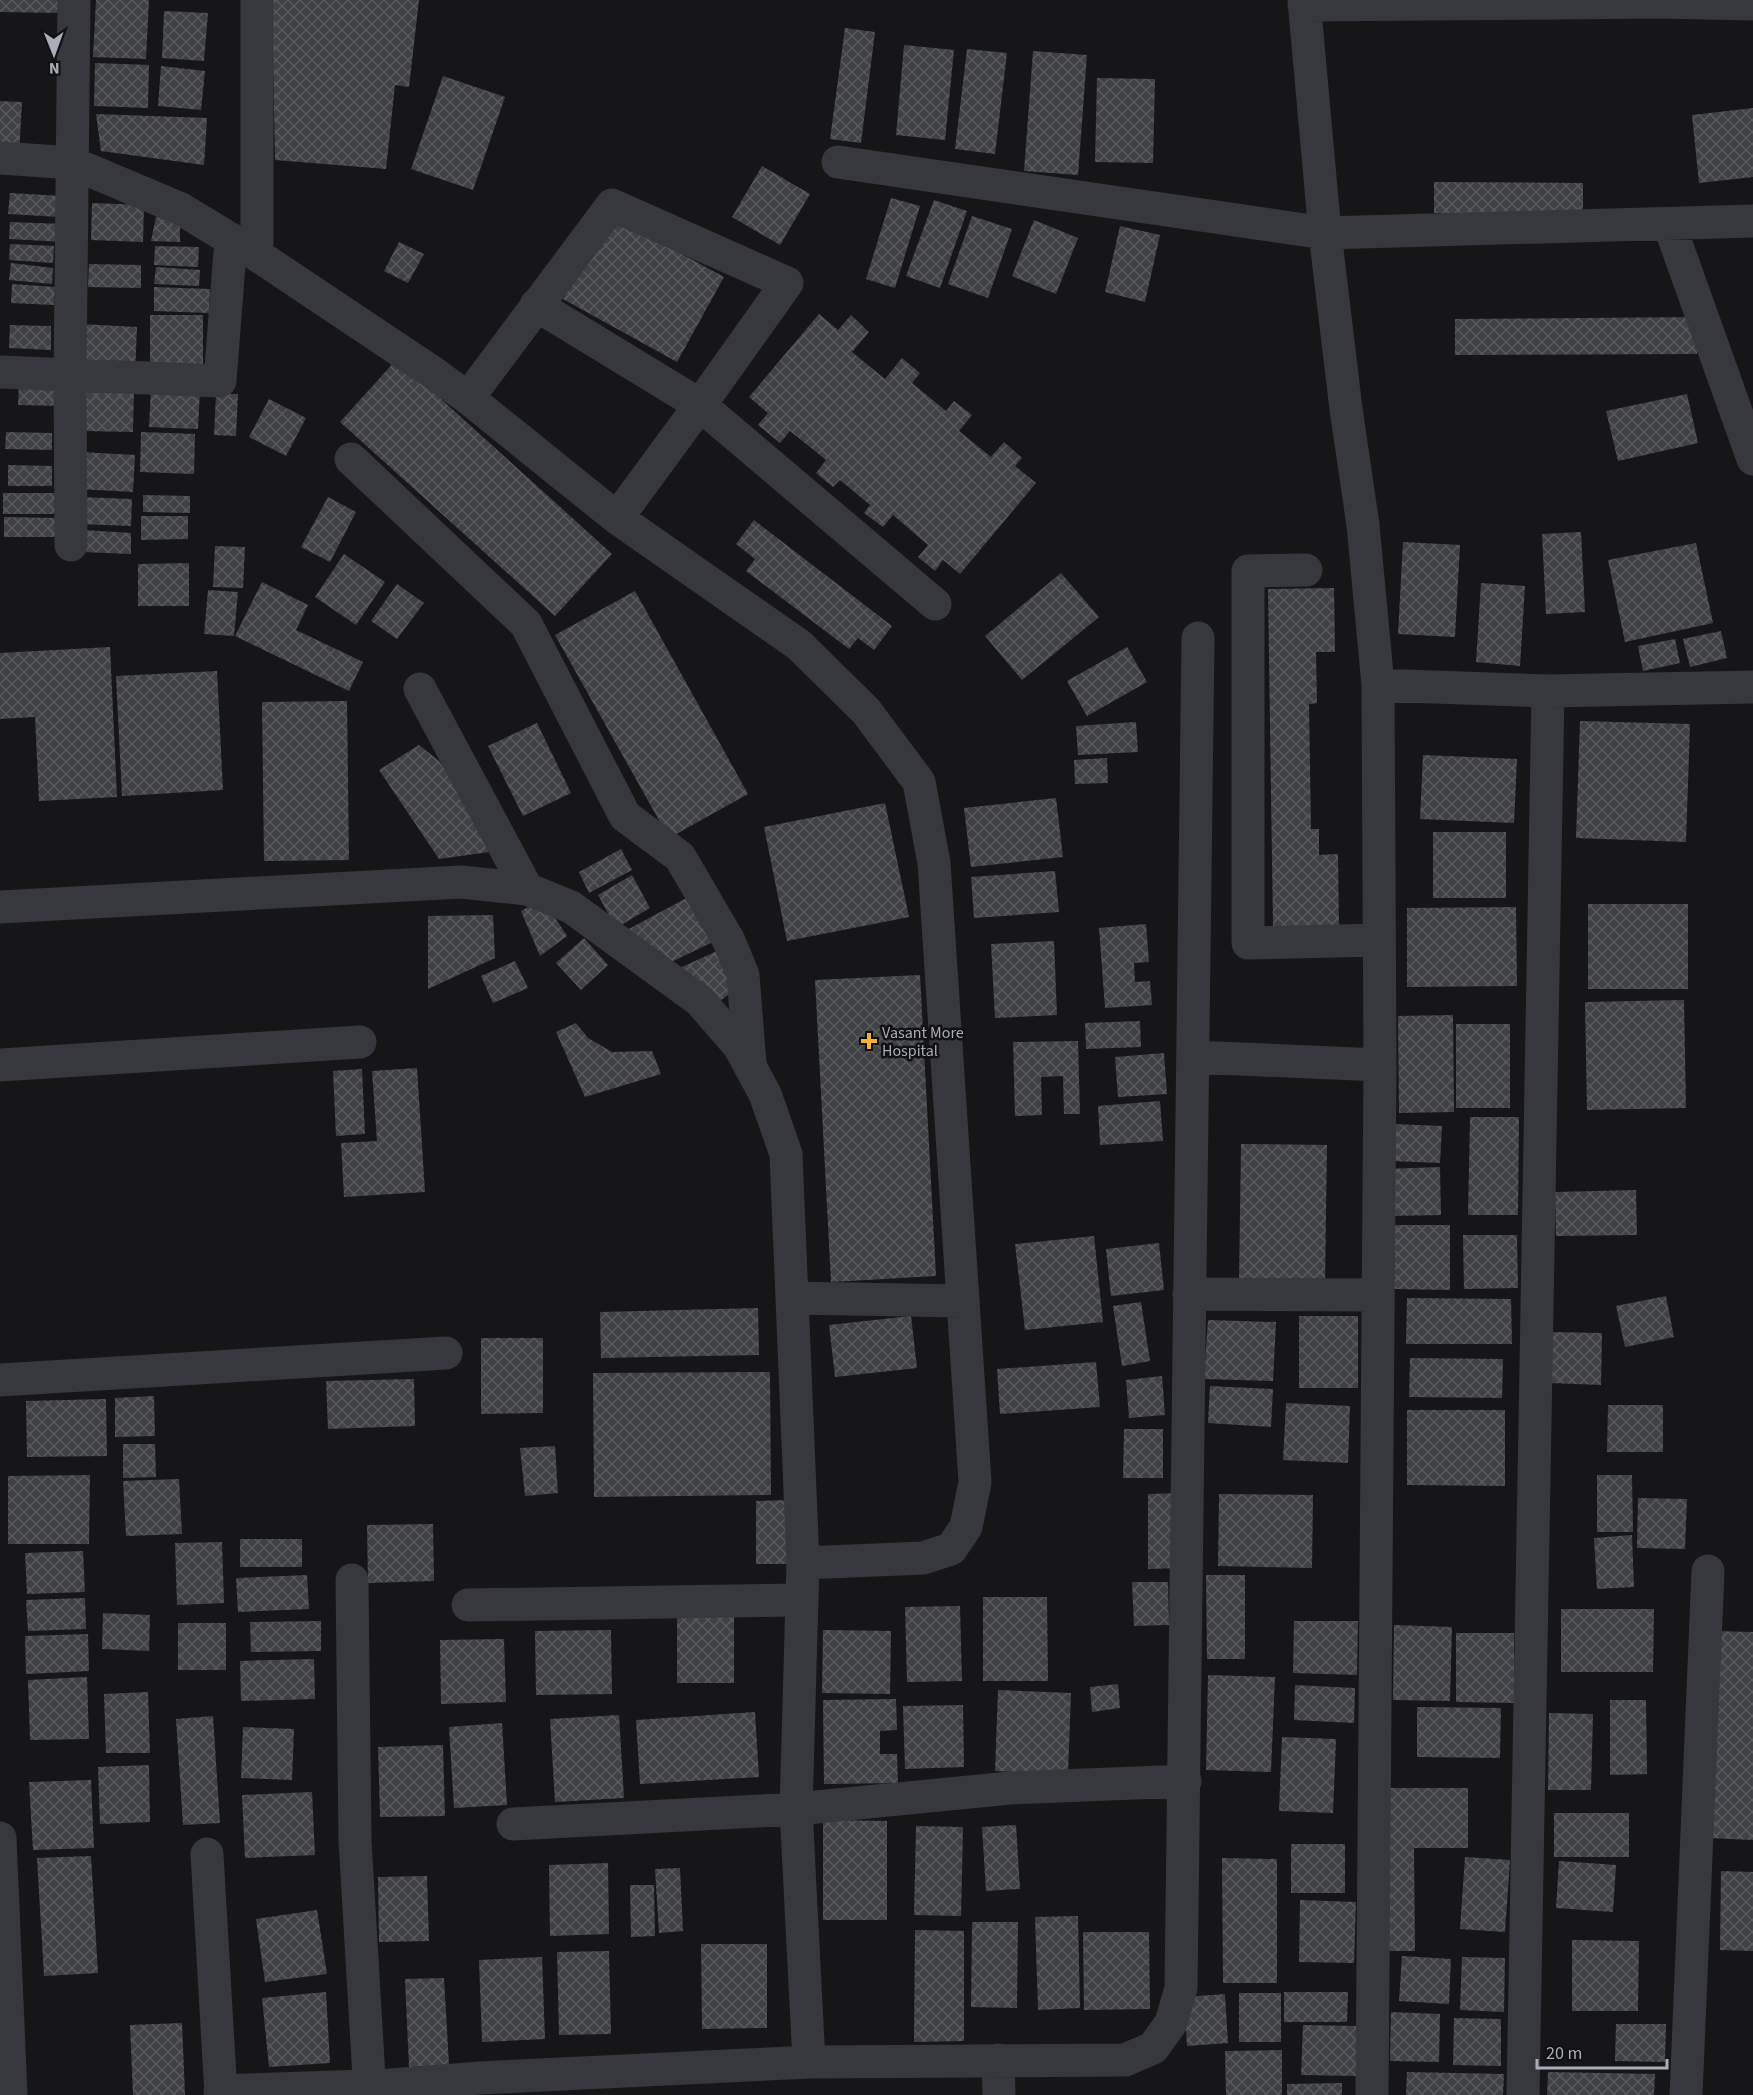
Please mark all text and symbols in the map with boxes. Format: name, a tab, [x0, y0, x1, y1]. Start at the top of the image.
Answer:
north arrow	[24, 24, 84, 84]
text: N	[49, 57, 60, 79]
place label: Vasant More Hospital	[882, 1022, 964, 1062]
marker: Vasant More Hospital	[860, 1032, 878, 1050]
scale bar	[1537, 2032, 1668, 2070]
text: 20 m	[1546, 2041, 1582, 2066]

